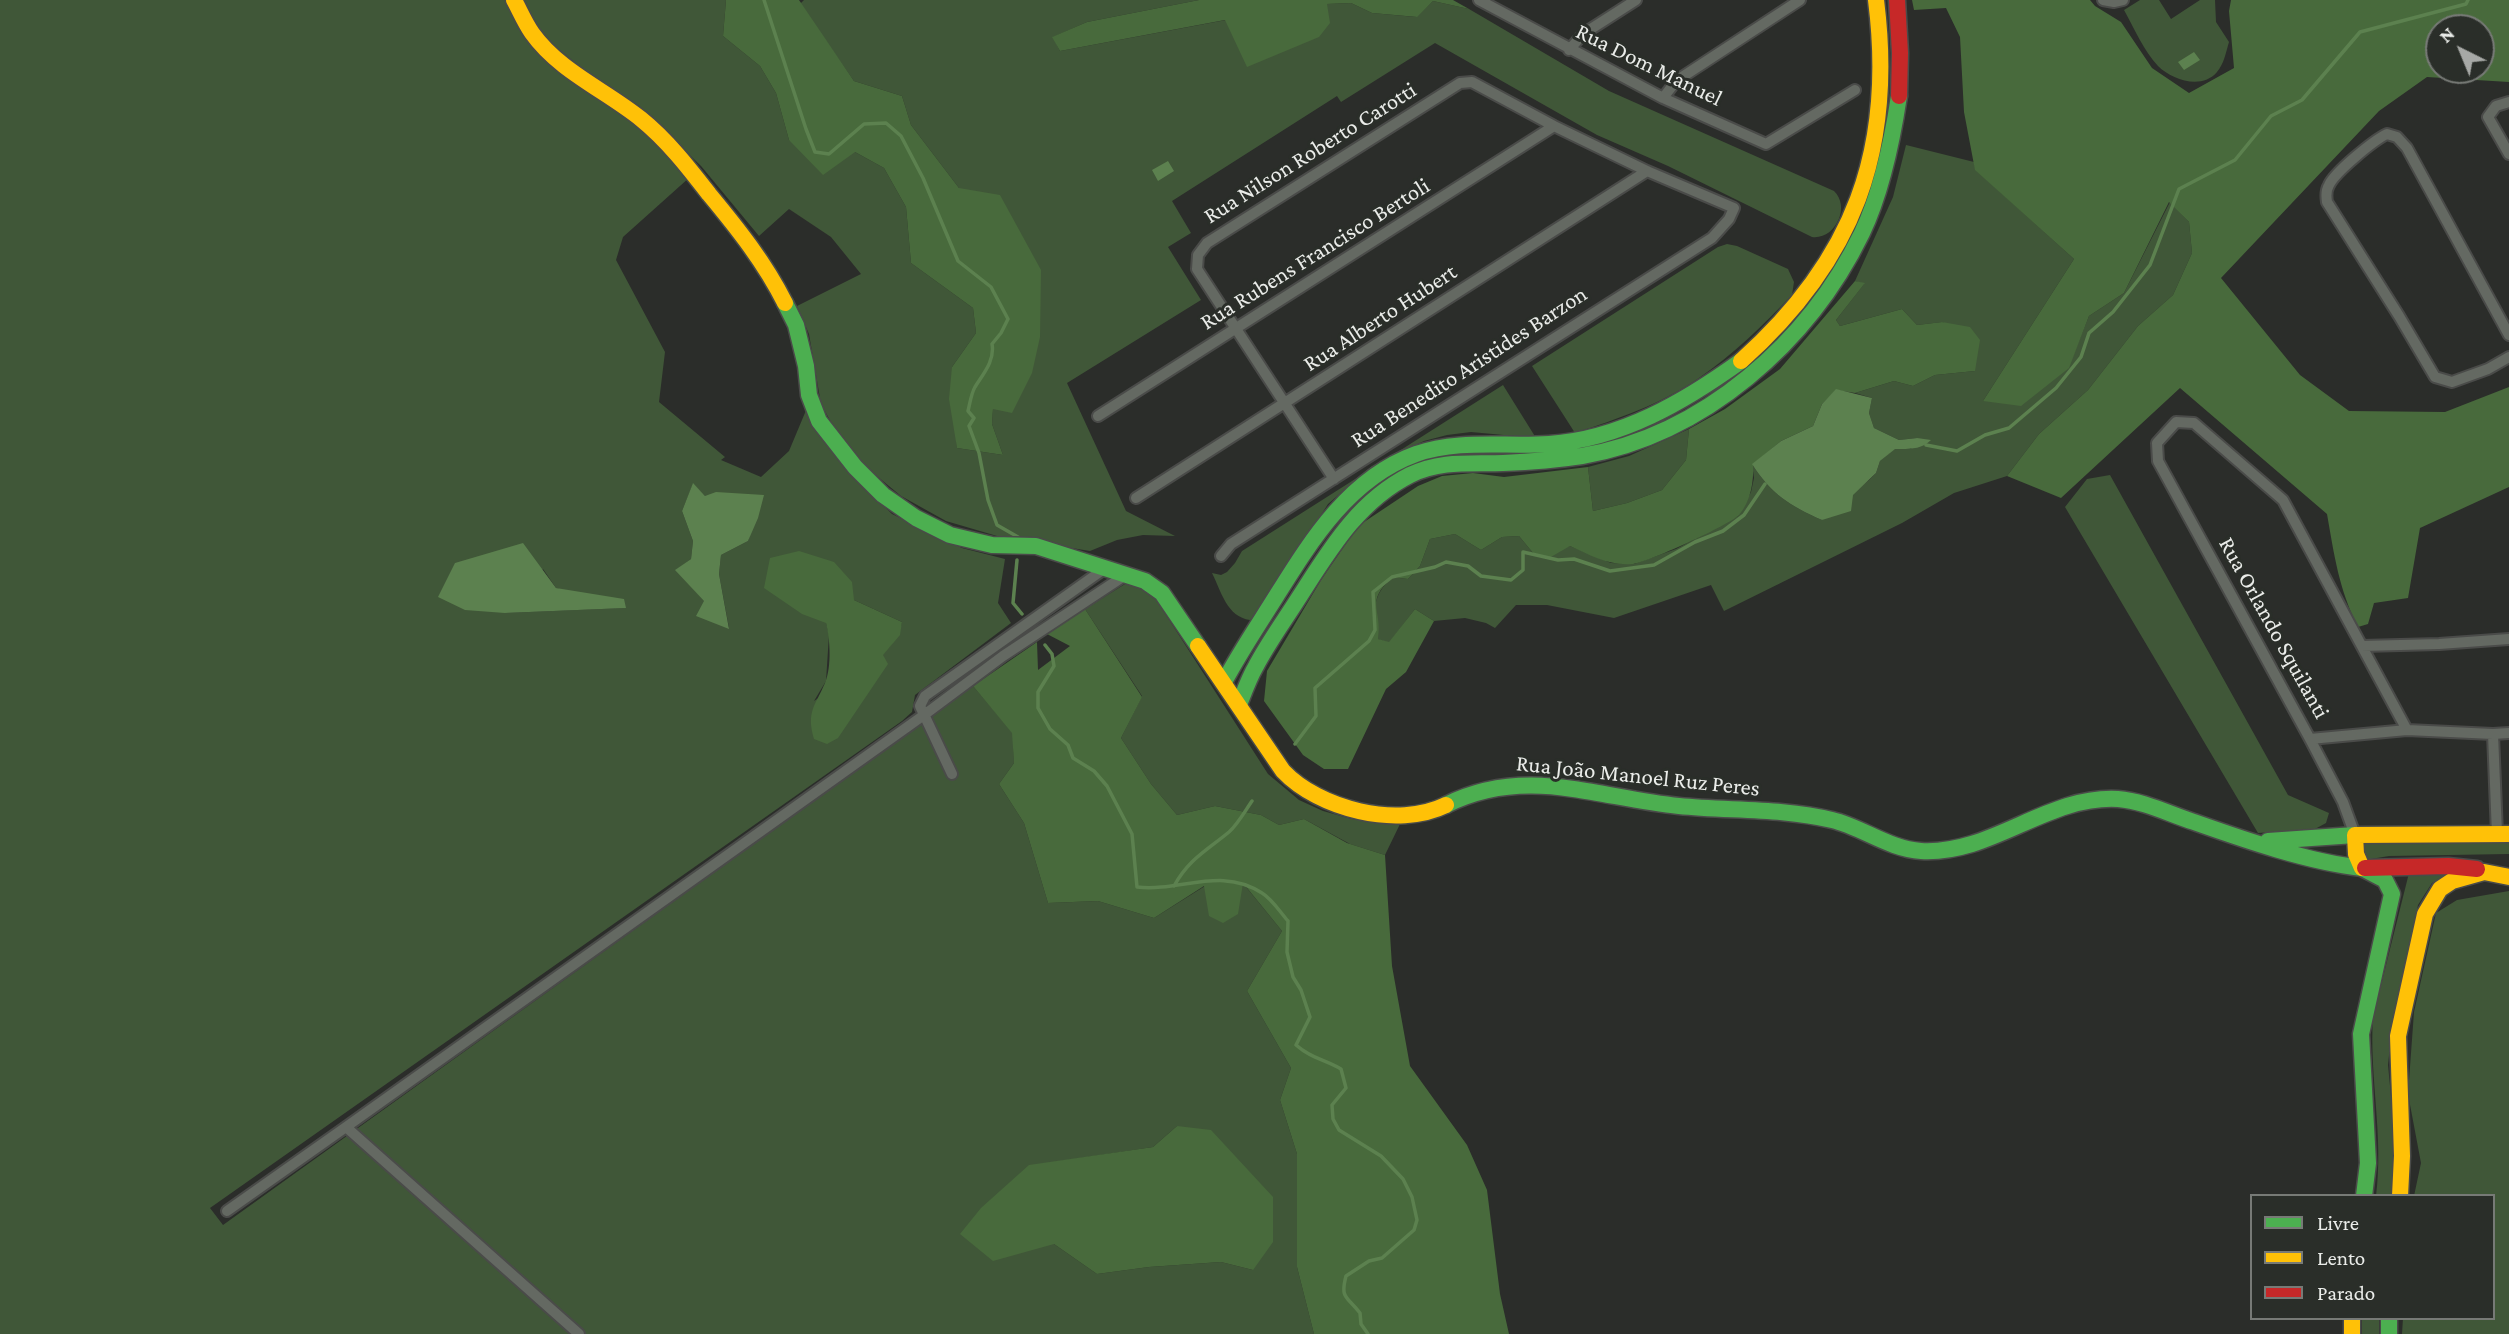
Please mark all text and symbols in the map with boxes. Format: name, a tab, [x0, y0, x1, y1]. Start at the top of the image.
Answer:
north arrow	[2425, 14, 2495, 84]
street label: Rua Dom Manuel	[1571, 18, 1727, 112]
text: N	[2435, 23, 2459, 47]
street label: Rua Nilson Roberto Carotti	[1199, 76, 1421, 230]
street label: Rua Rubens Francisco Bertoli	[1195, 172, 1435, 336]
street label: Rua Alberto Hubert	[1298, 258, 1462, 378]
street label: Rua Benedito Aristides Barzon	[1346, 280, 1592, 454]
street label: Rua Orlando Squilanti	[2213, 532, 2335, 724]
street label: Rua João Manoel Ruz Peres	[1515, 749, 1761, 803]
legend	[2250, 1194, 2495, 1320]
text: Livre	[2317, 1211, 2359, 1235]
text: Lento	[2317, 1246, 2365, 1270]
text: Parado	[2317, 1281, 2375, 1305]

